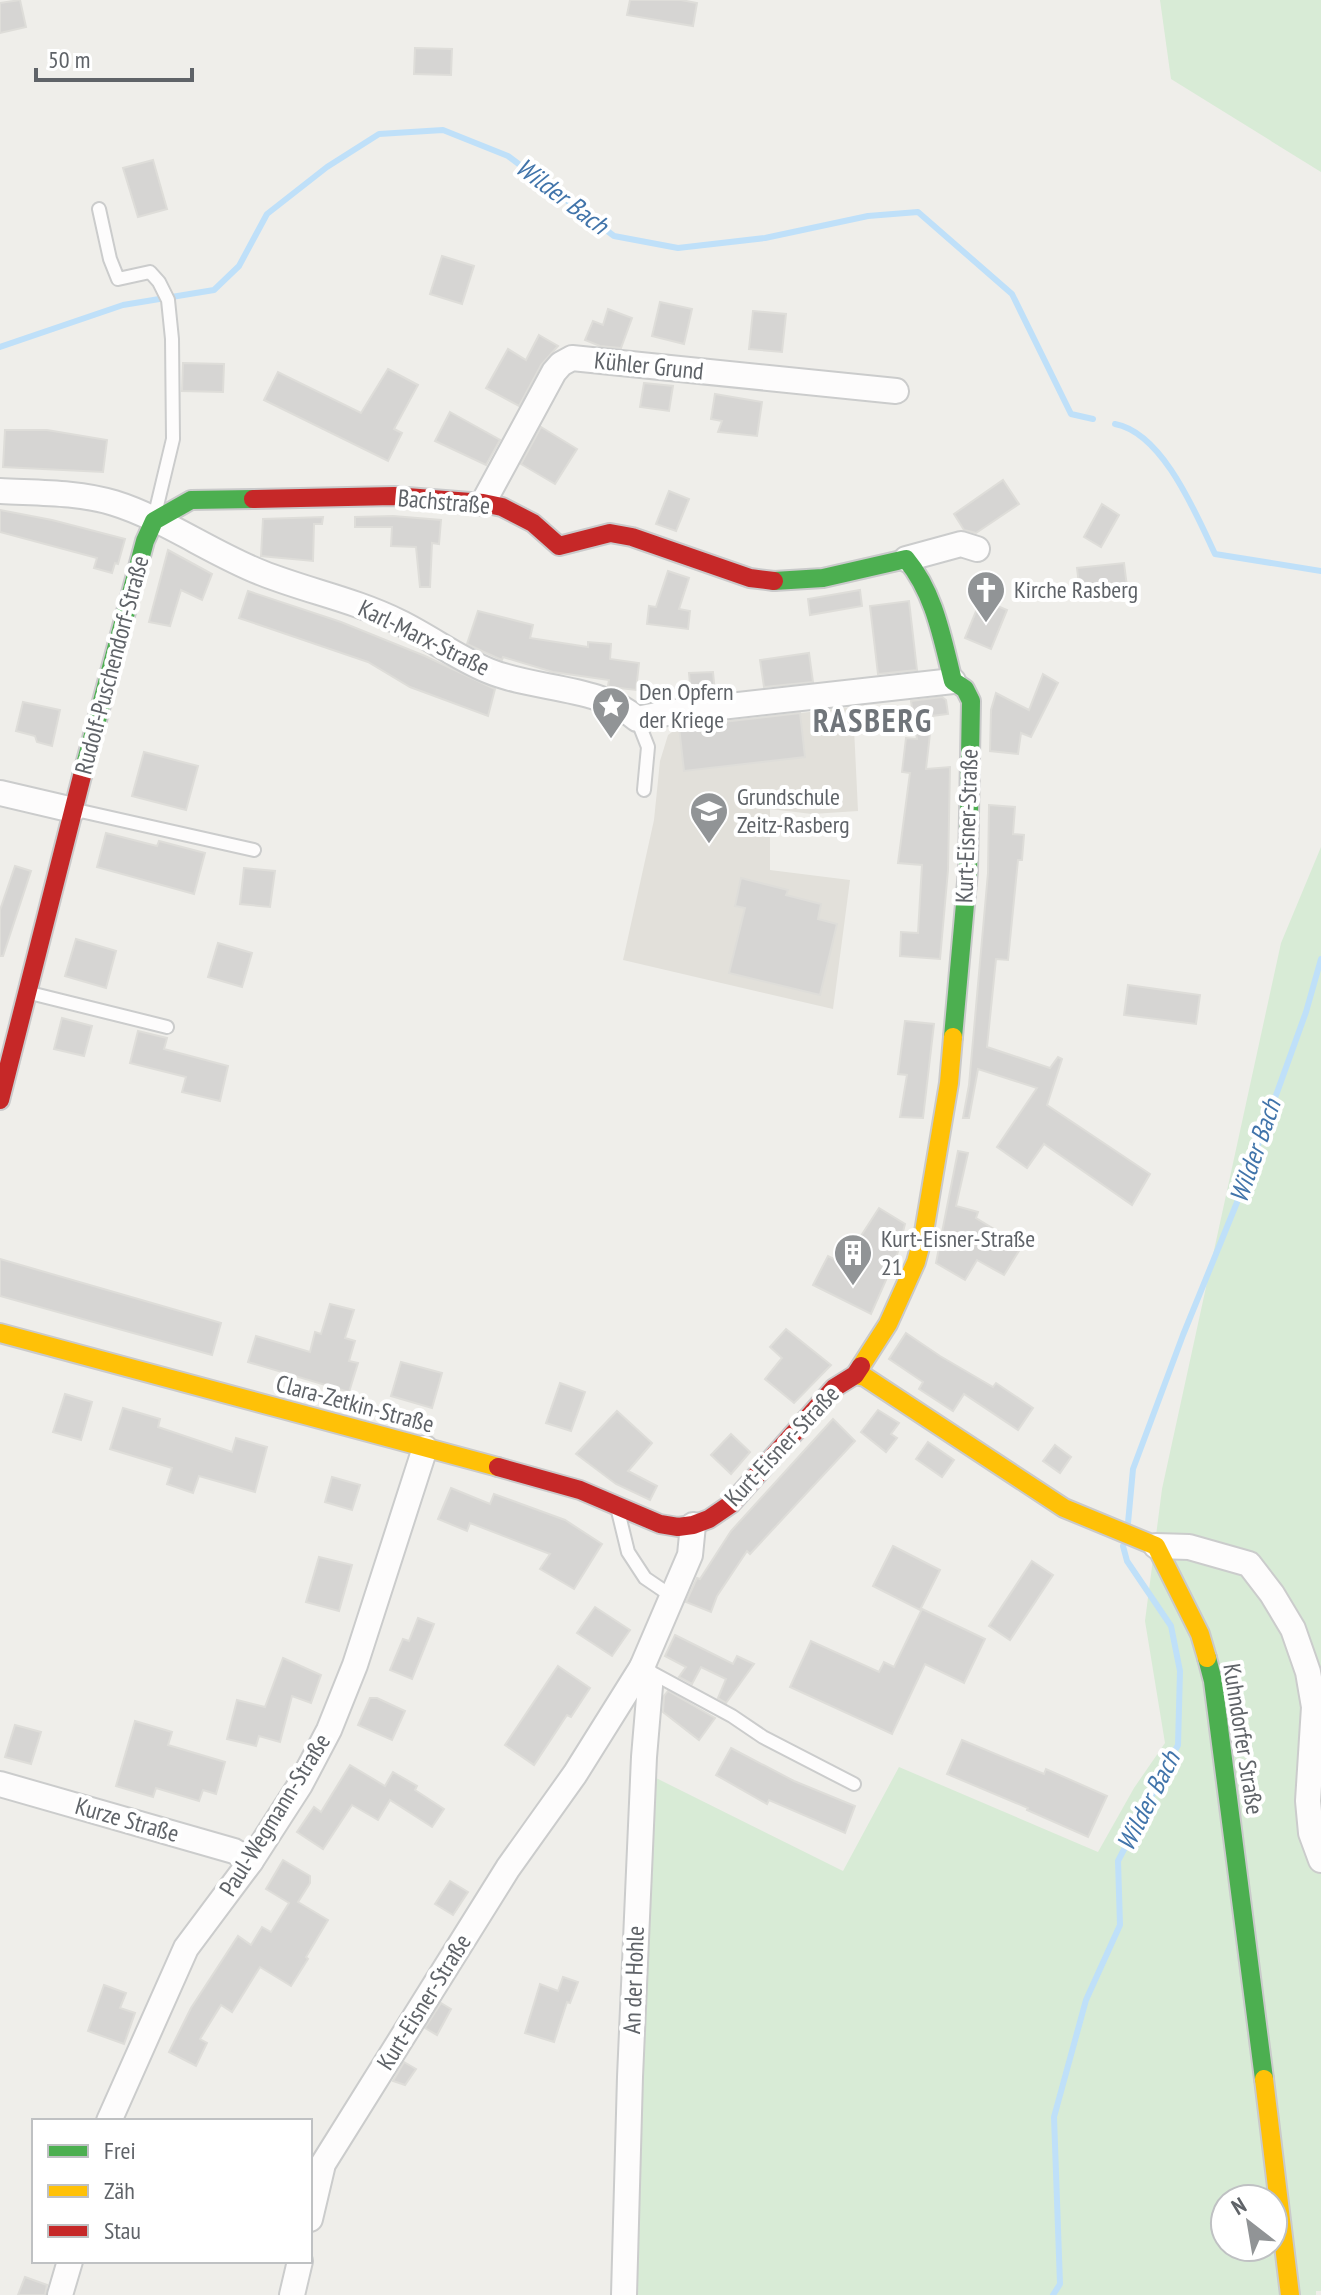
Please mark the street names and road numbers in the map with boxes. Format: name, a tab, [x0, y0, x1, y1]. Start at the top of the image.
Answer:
street label: Kühler Grund	[593, 344, 705, 387]
street label: Bachstraße	[397, 482, 491, 521]
street label: Rudolf-Puschendorf-Straße	[67, 552, 156, 777]
street label: Karl-Marx-Straße	[354, 592, 495, 683]
street label: Kurt-Eisner-Straße	[948, 748, 985, 904]
street label: Clara-Zetkin-Straße	[273, 1368, 437, 1439]
street label: Kurt-Eisner-Straße	[718, 1379, 846, 1513]
street label: Kuhndorfer Straße	[1216, 1661, 1271, 1817]
street label: Paul-Wegmann-Straße	[212, 1728, 337, 1902]
street label: Kurze Straße	[72, 1790, 183, 1849]
street label: An der Hohle	[616, 1925, 651, 2035]
street label: Kurt-Eisner-Straße	[370, 1928, 478, 2075]

